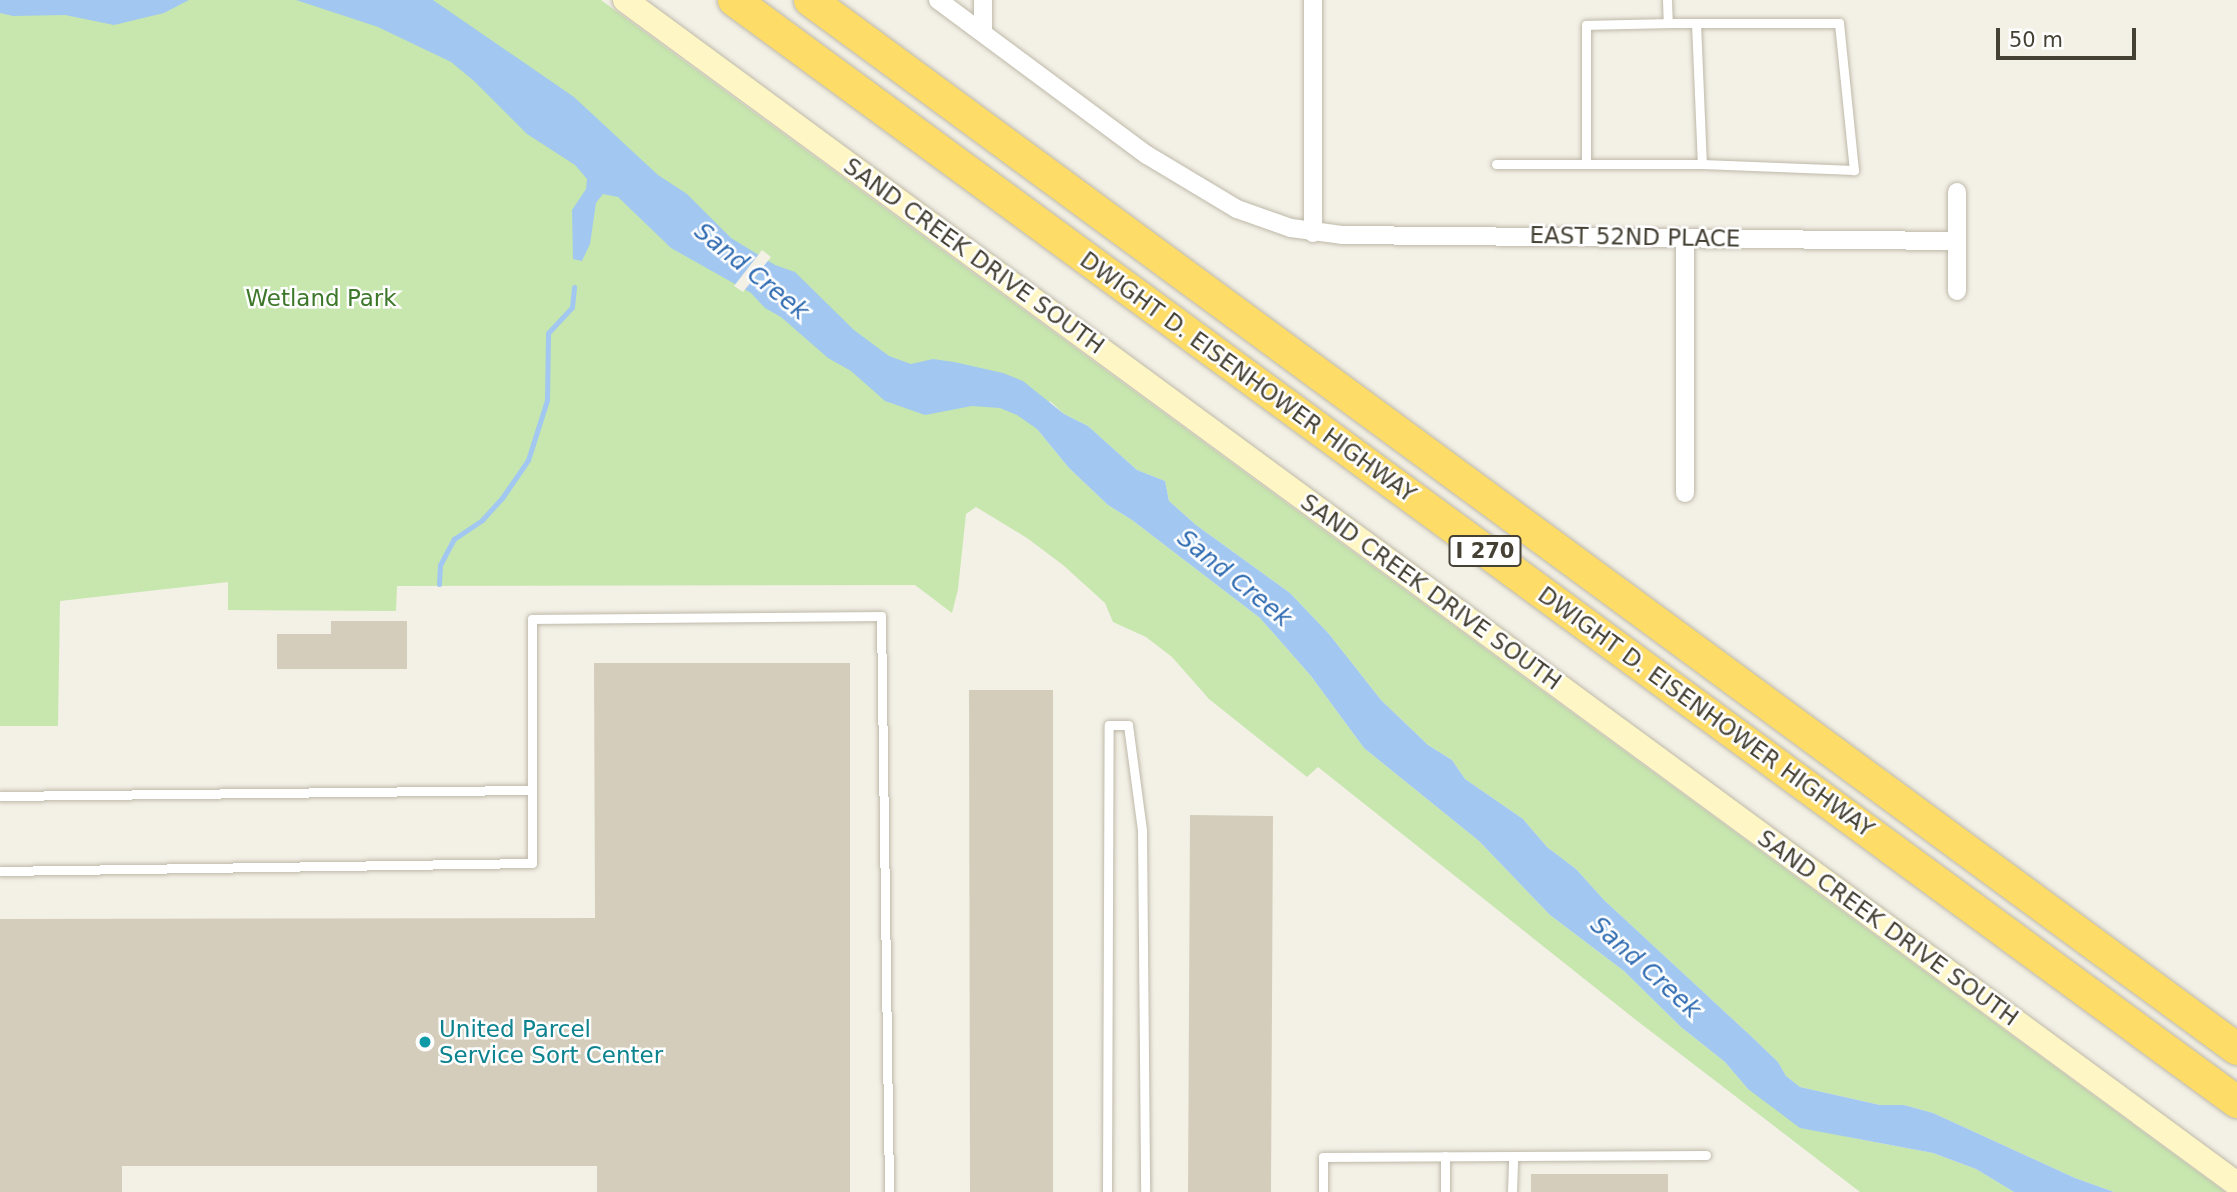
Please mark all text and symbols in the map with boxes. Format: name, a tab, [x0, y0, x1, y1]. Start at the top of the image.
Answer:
scale bar	[1999, 14, 2139, 58]
text: 50 m	[2009, 28, 2063, 52]
street label: SAND CREEK DRIVE SOUTH	[838, 152, 1110, 360]
water label: Sand Creek	[688, 217, 814, 327]
street label: EAST 52ND PLACE	[1529, 221, 1741, 253]
street label: DWIGHT D. EISENHOWER HIGHWAY	[1075, 246, 1421, 508]
park label: Wetland Park	[245, 284, 397, 312]
street label: SAND CREEK DRIVE SOUTH	[1295, 488, 1567, 696]
water label: Sand Creek	[1171, 524, 1297, 634]
road number: I 270	[1448, 534, 1522, 568]
street label: DWIGHT D. EISENHOWER HIGHWAY	[1533, 581, 1879, 843]
street label: SAND CREEK DRIVE SOUTH	[1752, 824, 2024, 1032]
water label: Sand Creek	[1584, 911, 1706, 1025]
place label: United Parcel Service Sort Center	[439, 1015, 663, 1069]
marker: United Parcel Service Sort Center	[417, 1034, 433, 1050]

